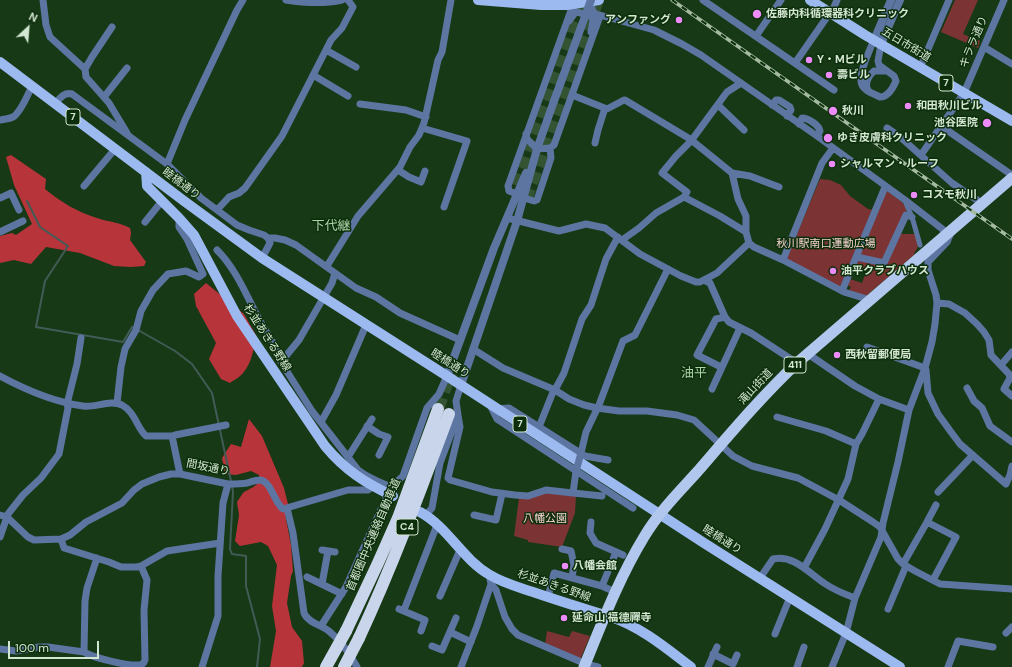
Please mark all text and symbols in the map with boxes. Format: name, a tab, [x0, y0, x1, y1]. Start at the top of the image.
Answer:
place label: 佐藤内科循環器科クリニック	[766, 7, 909, 21]
north arrow	[8, 8, 48, 48]
marker: 佐藤内科循環器科クリニック	[751, 8, 763, 20]
text: N	[27, 9, 40, 25]
place label: アンファング	[605, 13, 671, 27]
street label: キララ通り	[957, 14, 991, 70]
marker: アンファング	[674, 15, 684, 25]
street label: 五日市街道	[879, 25, 933, 65]
place label: Y・Mビル	[817, 53, 867, 67]
marker: Y・Mビル	[804, 55, 814, 65]
place label: 壽ビル	[837, 68, 870, 82]
marker: 壽ビル	[824, 70, 834, 80]
road number: 7	[939, 75, 953, 91]
place label: 和田秋川ビル	[916, 99, 982, 113]
marker: 和田秋川ビル	[903, 101, 913, 111]
place label: 秋川	[842, 104, 864, 118]
marker: 秋川	[827, 105, 839, 117]
road number: 7	[66, 109, 80, 125]
place label: 池谷医院	[934, 116, 978, 130]
marker: 池谷医院	[981, 117, 993, 129]
place label: ゆき皮膚科クリニック	[837, 131, 947, 145]
marker: ゆき皮膚科クリニック	[822, 132, 834, 144]
place label: シャルマン・ルーフ	[840, 157, 939, 171]
marker: シャルマン・ルーフ	[827, 159, 837, 169]
street label: 睦橋通り	[159, 165, 203, 203]
place label: コスモ秋川	[922, 188, 977, 202]
marker: コスモ秋川	[909, 190, 919, 200]
district label: 下代継	[312, 219, 350, 235]
park label: 秋川駅南口運動広場	[777, 237, 875, 251]
place label: 油平クラブハウス	[841, 264, 929, 278]
marker: 油平クラブハウス	[828, 266, 838, 276]
street label: 杉並あきる野線	[240, 302, 294, 374]
street label: 睦橋通り	[428, 346, 472, 382]
place label: 西秋留郵便局	[845, 348, 911, 362]
marker: 西秋留郵便局	[832, 350, 842, 360]
road number: 411	[784, 357, 806, 373]
district label: 油平	[681, 366, 707, 382]
street label: 滝山街道	[736, 366, 776, 408]
road number: 7	[513, 416, 527, 432]
street label: 間坂通り	[185, 457, 231, 479]
street label: 首都圏中央連絡自動車道	[344, 477, 404, 593]
park label: 八幡公園	[523, 512, 567, 526]
road number: C4	[396, 519, 418, 535]
street label: 睦橋通り	[700, 523, 744, 557]
place label: 八幡会館	[573, 559, 617, 573]
marker: 八幡会館	[560, 561, 570, 571]
street label: 杉並あきる野線	[515, 567, 593, 605]
place label: 延命山 福德禪寺	[572, 611, 652, 625]
marker: 延命山 福德禪寺	[559, 613, 569, 623]
scale bar	[10, 633, 101, 659]
text: 100 m	[15, 640, 49, 656]

